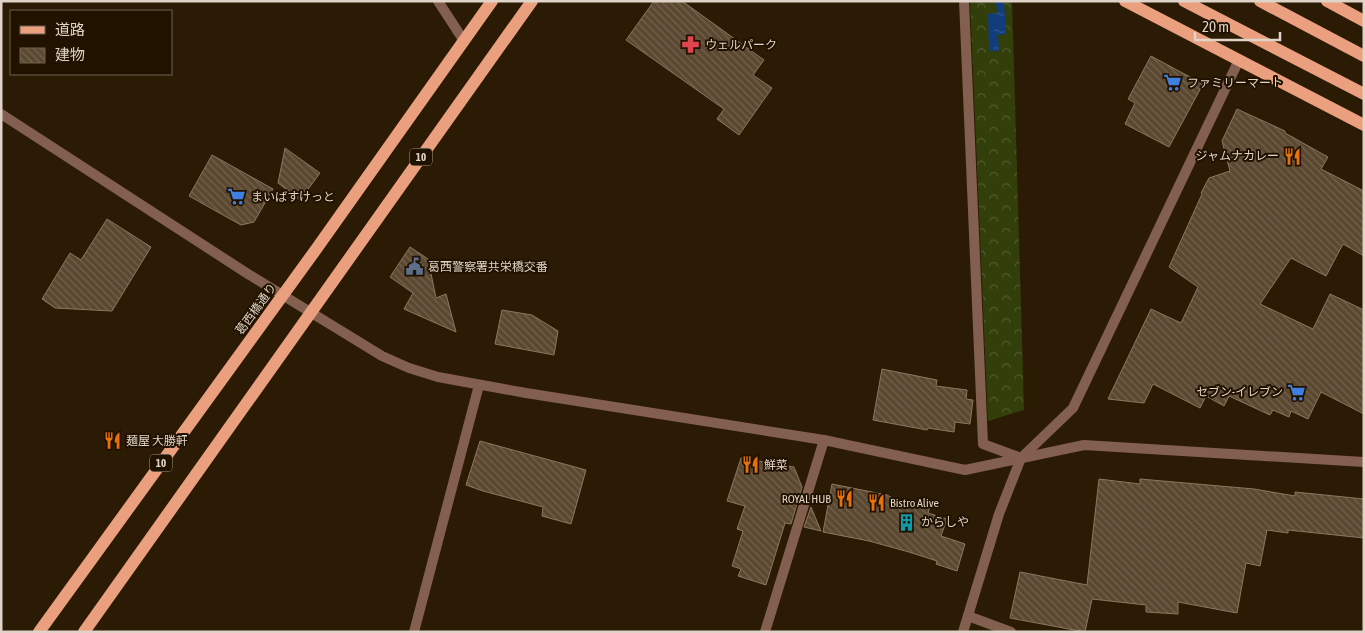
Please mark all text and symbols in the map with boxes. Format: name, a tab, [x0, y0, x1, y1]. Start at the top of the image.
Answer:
legend	[10, 10, 172, 75]
scale bar	[1195, 10, 1280, 42]
text: 20 m	[1202, 18, 1229, 35]
text: 道路	[55, 21, 85, 38]
pharmacy icon: ウェルパーク	[681, 35, 701, 55]
place label: ウェルパーク	[705, 38, 777, 52]
text: 建物	[55, 46, 85, 63]
supermarket icon: ファミリーマート	[1163, 73, 1183, 93]
place label: ファミリーマート	[1187, 76, 1283, 90]
restaurant icon: ジャムナカレー	[1283, 146, 1303, 166]
road number: 10	[410, 148, 432, 166]
place label: ジャムナカレー	[1196, 149, 1279, 163]
supermarket icon: まいばすけっと	[227, 187, 247, 207]
place label: まいばすけっと	[251, 190, 335, 204]
public building icon: 葛西警察署共栄橋交番	[404, 257, 424, 277]
place label: 葛西警察署共栄橋交番	[428, 260, 548, 274]
street label: 葛西橋通り	[233, 281, 279, 337]
supermarket icon: セブン-イレブン	[1287, 382, 1307, 402]
place label: セブン-イレブン	[1196, 385, 1283, 399]
restaurant icon: 麺屋 大勝軒	[102, 431, 122, 451]
place label: 麺屋 大勝軒	[126, 434, 188, 448]
road number: 10	[150, 454, 172, 472]
restaurant icon: 鮮菜	[740, 455, 760, 475]
place label: 鮮菜	[764, 458, 788, 472]
restaurant icon: ROYAL HUB	[835, 489, 855, 509]
place label: ROYAL HUB	[782, 492, 831, 506]
restaurant icon: Bistro Alive	[866, 493, 886, 513]
place label: Bistro Alive	[890, 496, 939, 510]
building icon: からしや	[897, 512, 917, 532]
place label: からしや	[921, 515, 969, 529]

